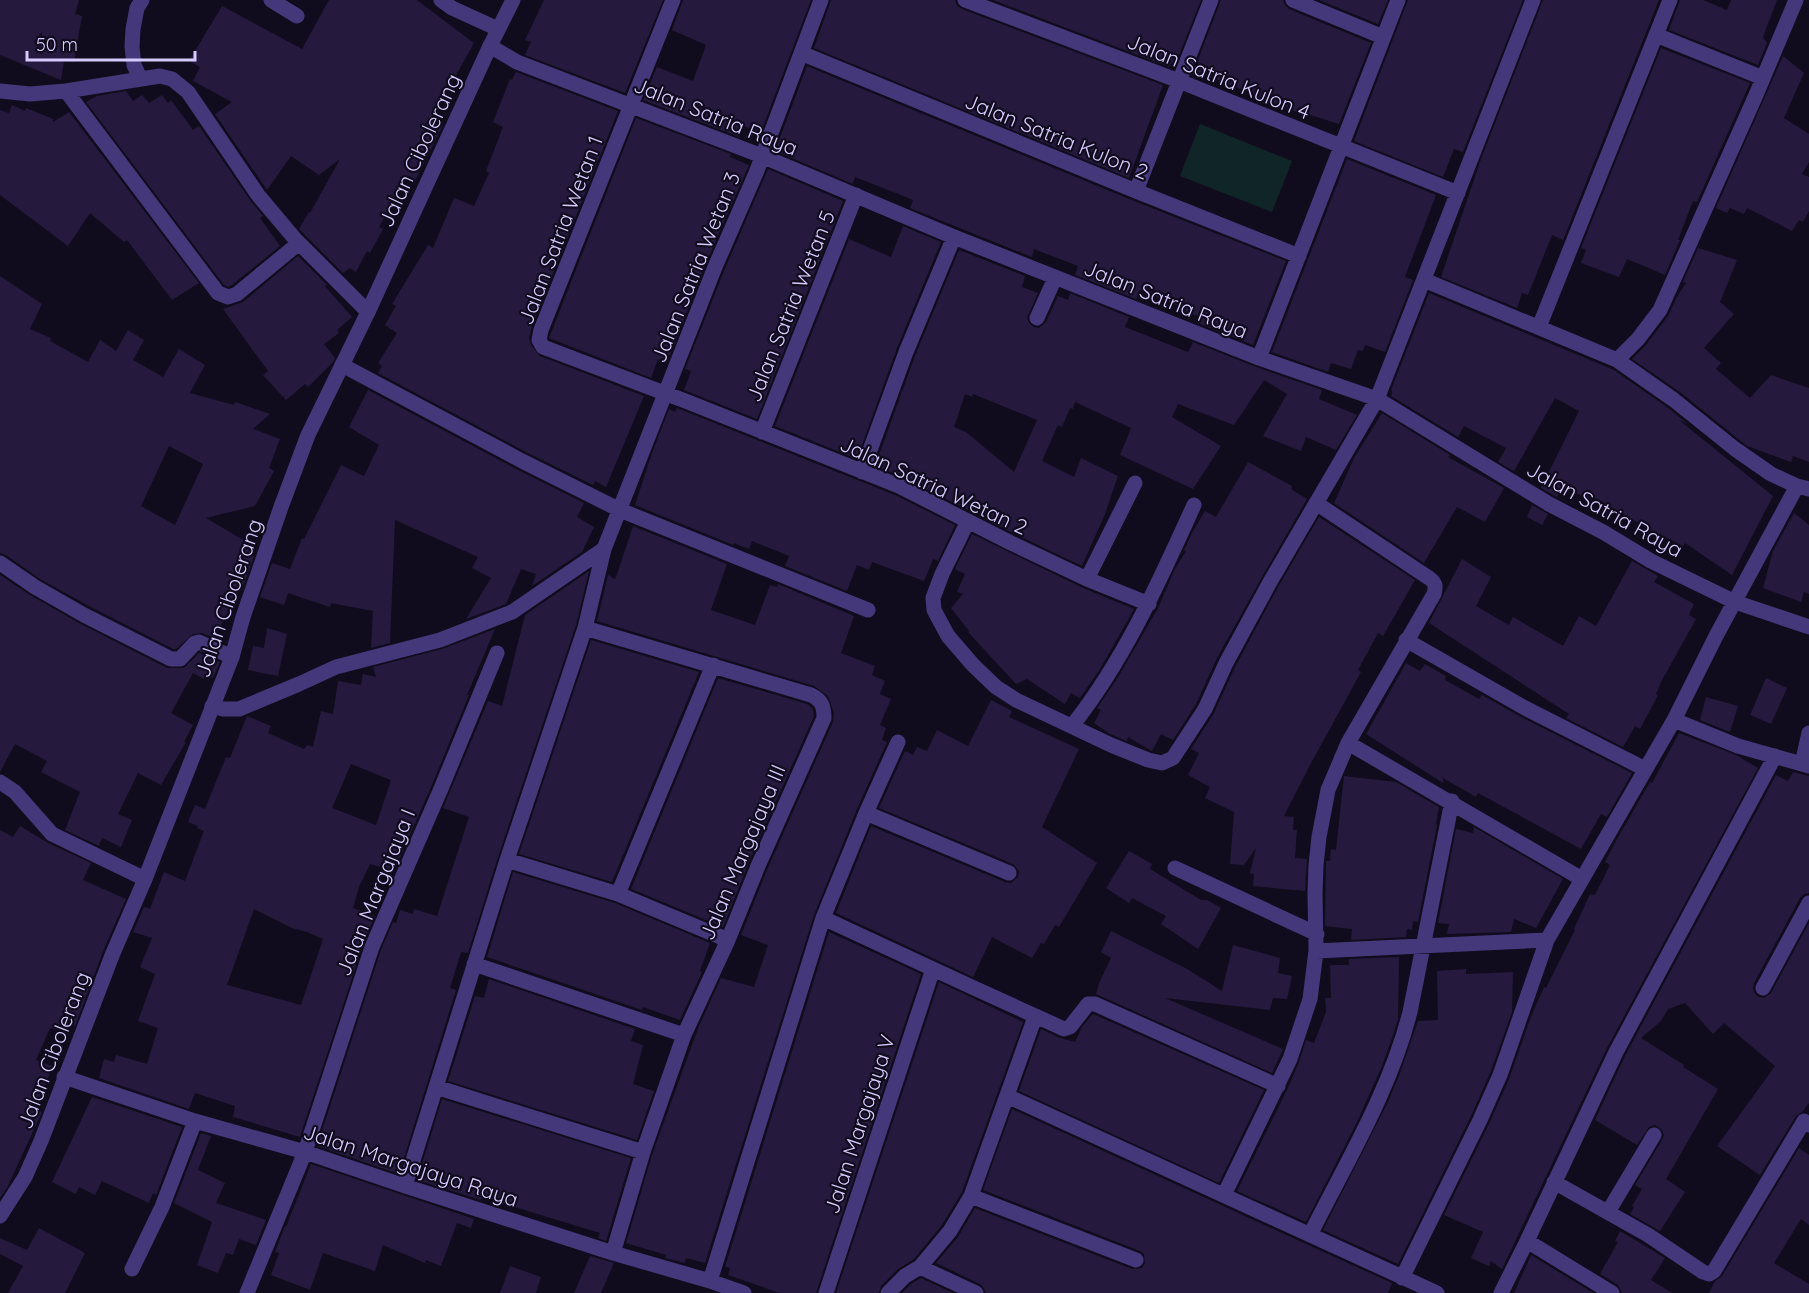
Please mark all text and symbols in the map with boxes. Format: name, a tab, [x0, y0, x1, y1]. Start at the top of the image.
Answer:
scale bar	[27, 24, 195, 62]
street label: Jalan Satria Kulon 4	[1124, 27, 1314, 125]
text: 50 m	[36, 33, 78, 56]
street label: Jalan Cibolerang	[372, 69, 466, 231]
street label: Jalan Satria Raya	[630, 71, 802, 161]
street label: Jalan Satria Kulon 2	[961, 87, 1153, 185]
street label: Jalan Satria Wetan 1	[512, 132, 608, 328]
street label: Jalan Satria Wetan 3	[645, 168, 745, 366]
street label: Jalan Satria Wetan 5	[740, 207, 840, 405]
street label: Jalan Satria Raya	[1080, 254, 1252, 344]
street label: Jalan Satria Wetan 2	[836, 430, 1032, 540]
street label: Jalan Satria Raya	[1522, 455, 1688, 563]
street label: Jalan Cibolerang	[189, 515, 267, 681]
street label: Jalan Margajaya III	[693, 760, 791, 944]
street label: Jalan Margajaya I	[330, 805, 420, 979]
street label: Jalan Cibolerang	[11, 968, 95, 1132]
street label: Jalan Margajaya V	[818, 1031, 900, 1217]
street label: Jalan Margajaya Raya	[300, 1118, 522, 1212]

